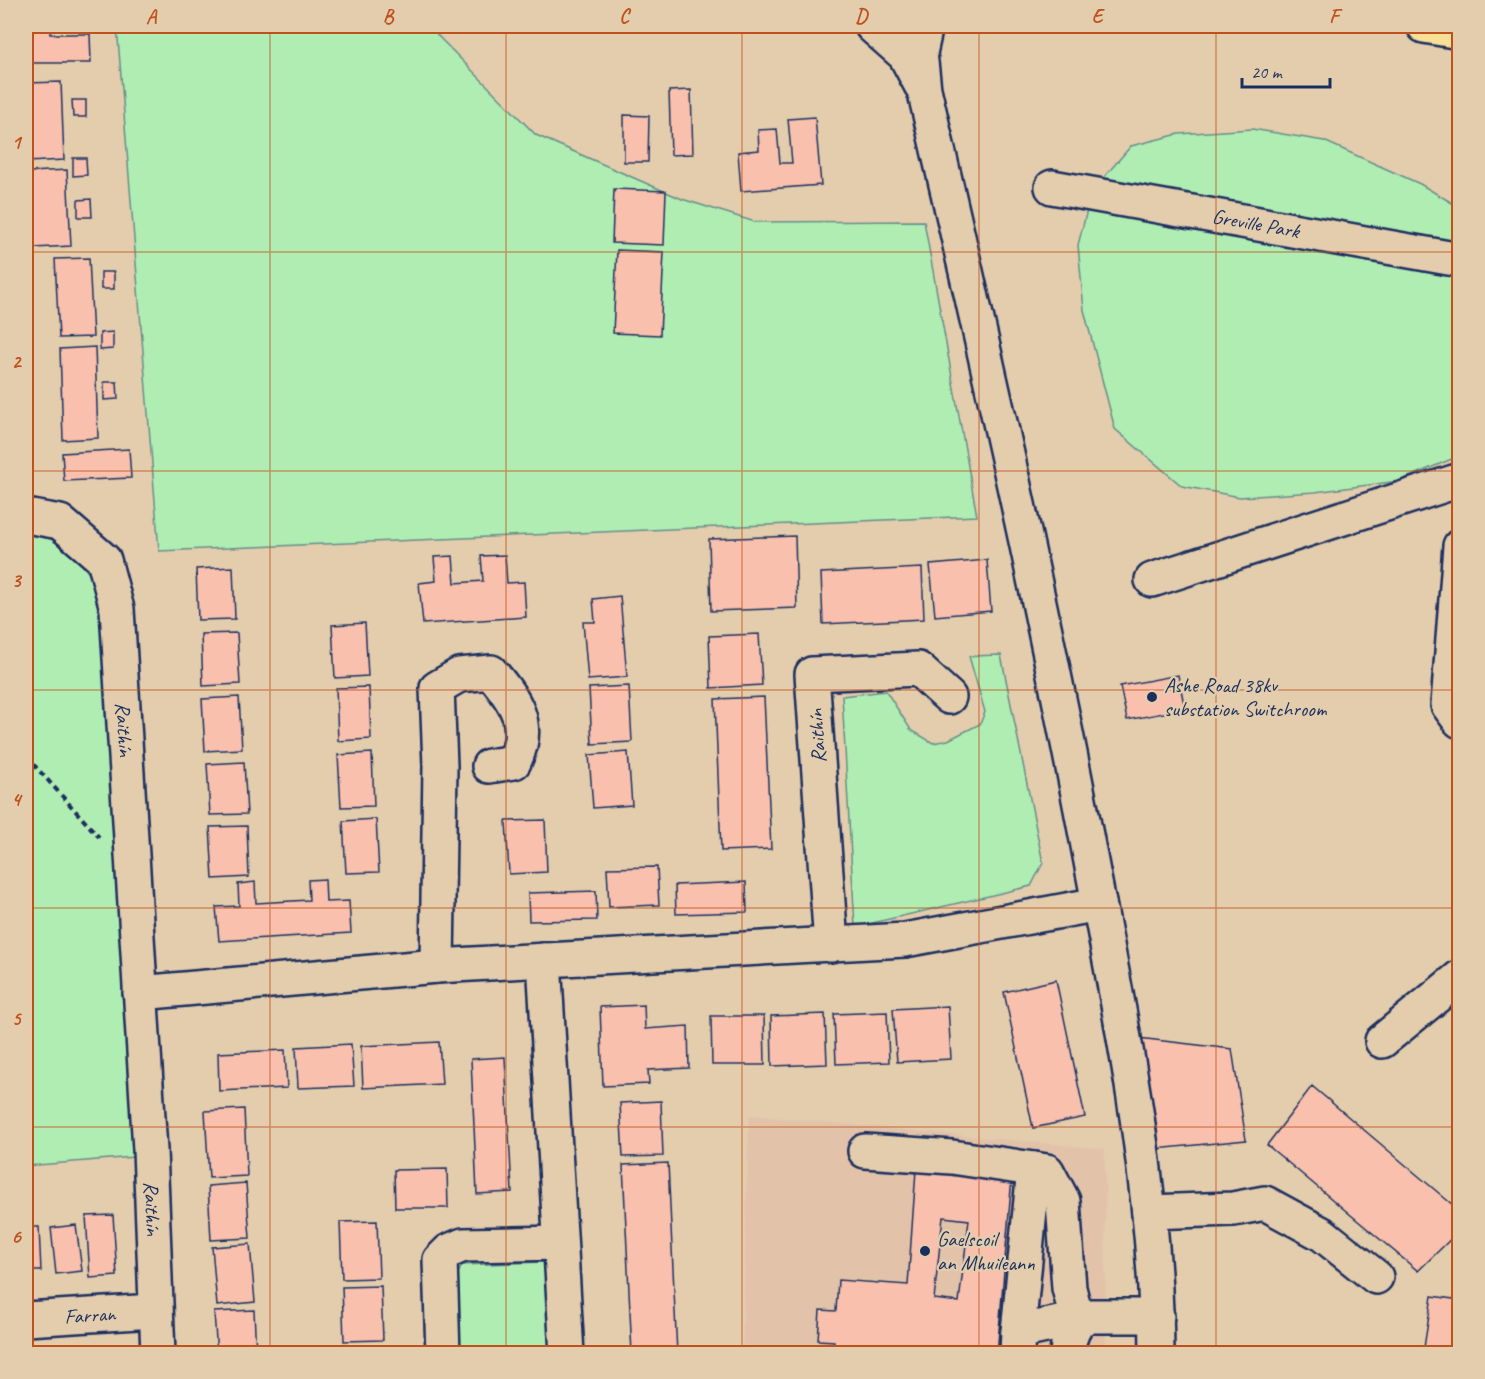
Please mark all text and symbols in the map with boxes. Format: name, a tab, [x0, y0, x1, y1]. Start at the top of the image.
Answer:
text: A	[146, 4, 158, 29]
text: B	[383, 4, 395, 29]
text: C	[619, 4, 631, 29]
text: D	[855, 4, 869, 29]
text: E	[1092, 4, 1106, 29]
text: F	[1329, 4, 1343, 29]
scale bar	[1242, 51, 1330, 89]
text: 20 m	[1251, 61, 1284, 83]
text: 1	[12, 130, 23, 155]
street label: Greville Park	[1210, 203, 1303, 244]
text: 2	[12, 349, 23, 374]
text: 3	[12, 568, 23, 593]
place label: Ashe Road 38kv substation Switchroom	[1164, 672, 1328, 722]
marker: Ashe Road 38kv substation Switchroom	[1145, 690, 1159, 704]
street label: Raithín	[110, 702, 139, 758]
street label: Raithín	[802, 708, 832, 764]
text: 4	[12, 787, 24, 812]
text: 5	[12, 1006, 23, 1031]
street label: Raithín	[138, 1181, 166, 1237]
text: 6	[11, 1224, 22, 1249]
place label: Gaelscoil an Mhuileann	[937, 1226, 1035, 1276]
marker: Gaelscoil an Mhuileann	[918, 1244, 932, 1258]
street label: Farran	[64, 1300, 118, 1330]

